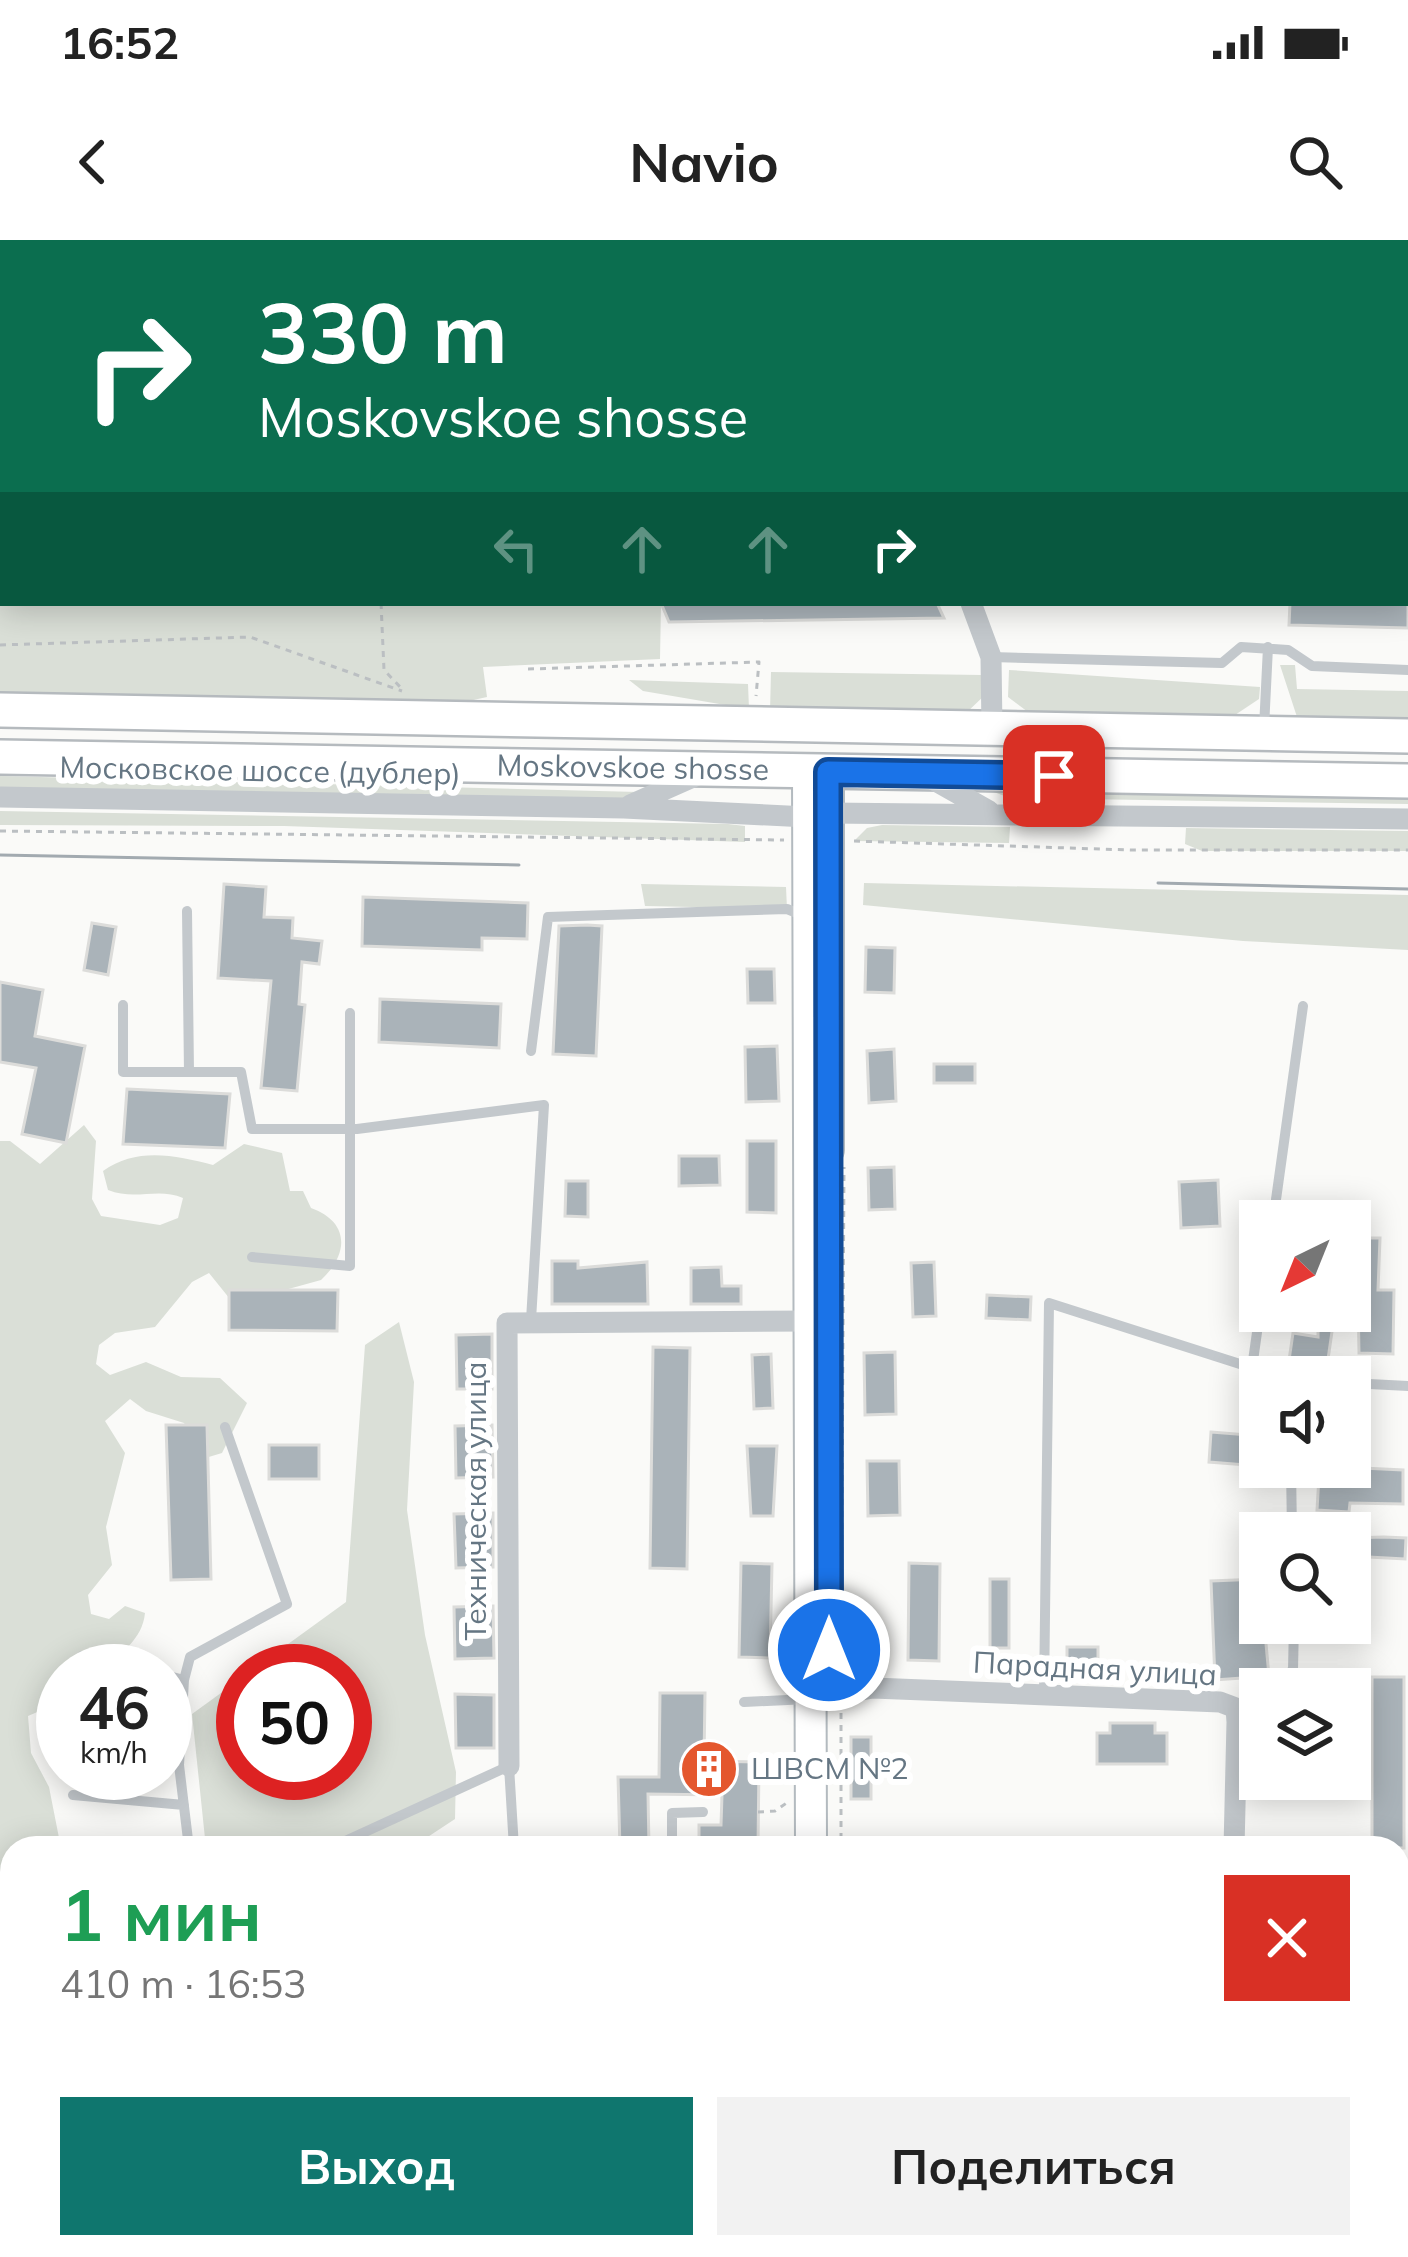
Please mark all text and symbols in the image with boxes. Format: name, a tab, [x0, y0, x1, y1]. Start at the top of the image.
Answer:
text: 16:52	[60, 14, 179, 70]
text: Navio	[629, 128, 779, 196]
icon: back	[60, 129, 126, 195]
icon: search	[1282, 129, 1348, 195]
text: 330 m	[258, 279, 508, 384]
icon: right	[60, 288, 216, 444]
text: Moskovskoe shosse	[258, 383, 748, 451]
icon: left	[483, 516, 549, 582]
icon: ahead	[609, 516, 675, 582]
icon: ahead	[735, 516, 801, 582]
icon: right	[861, 516, 927, 582]
pin	[1003, 725, 1105, 827]
icon: arrive	[1021, 743, 1087, 809]
street label: Moskovskoe shosse	[496, 745, 769, 788]
street label: Московское шоссе (дублер)	[59, 748, 461, 793]
north arrow	[1239, 1200, 1371, 1332]
map controls	[1239, 1200, 1371, 1800]
button: sound	[1239, 1356, 1371, 1488]
street label: Техническая улица	[456, 1361, 494, 1641]
button: search	[1239, 1512, 1371, 1644]
position arrow	[766, 1587, 892, 1713]
street label: Парадная улица	[972, 1643, 1218, 1693]
speed limit sign: 50	[216, 1644, 372, 1800]
button: layers	[1239, 1668, 1371, 1800]
text: 46	[78, 1669, 150, 1744]
text: km/h	[80, 1733, 148, 1771]
building icon: ШВСМ №2	[678, 1738, 740, 1800]
place label: ШВСМ №2	[751, 1749, 909, 1787]
text: 1 мин	[60, 1869, 262, 1959]
button: close	[1224, 1875, 1350, 2001]
text: 410 m · 16:53	[60, 1959, 306, 2008]
button: Выход	[60, 2097, 693, 2235]
button: Поделиться	[717, 2097, 1350, 2235]

